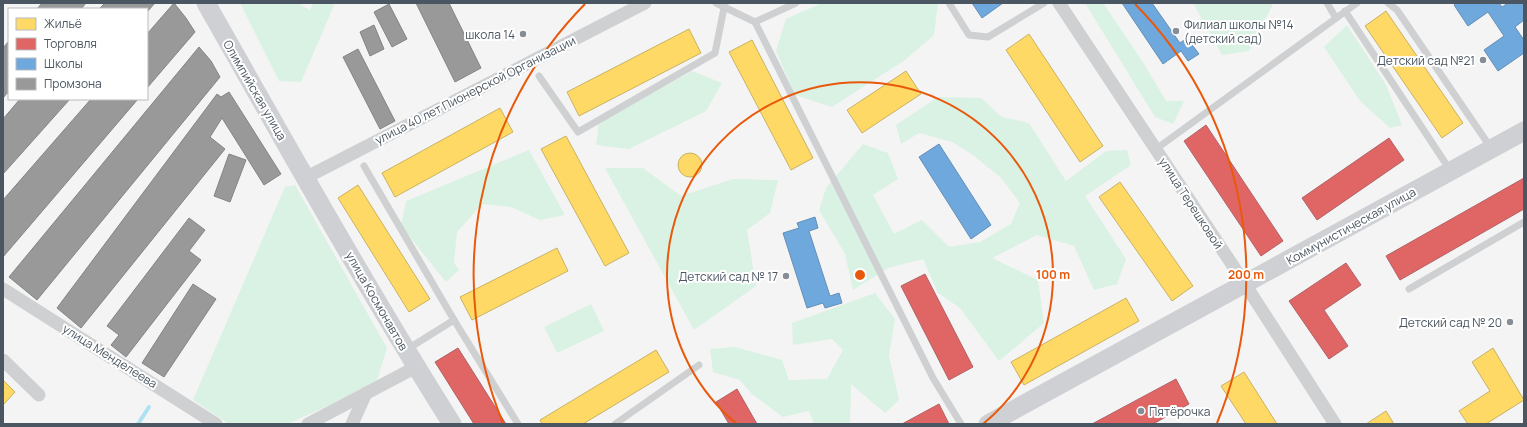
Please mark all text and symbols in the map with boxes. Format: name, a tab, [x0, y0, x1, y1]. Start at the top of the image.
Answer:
legend	[8, 8, 148, 100]
text: Жильё	[44, 15, 82, 32]
place label: Филиал школы №14 (детский сад)	[1184, 16, 1293, 47]
place label: школа 14	[465, 26, 515, 43]
marker: Филиал школы №14 (детский сад)	[1171, 26, 1181, 36]
marker: школа 14	[518, 29, 528, 39]
street label: улица 40 лет Пионерской Организации	[372, 32, 578, 148]
text: Торговля	[44, 35, 97, 52]
street label: Олимпийская улица	[219, 37, 291, 143]
place label: Детский сад №21	[1377, 52, 1475, 69]
text: Школы	[44, 55, 83, 72]
marker: Детский сад №21	[1478, 55, 1488, 65]
text: Промзона	[44, 75, 102, 92]
street label: улица Терешковой	[1155, 154, 1227, 252]
street label: Коммунистическая улица	[1283, 183, 1419, 269]
street label: улица Космонавтов	[342, 248, 413, 354]
text: 100 m	[1036, 266, 1070, 283]
text: 200 m	[1228, 266, 1264, 283]
place label: Детский сад № 17	[678, 268, 778, 285]
centre of rings	[853, 268, 867, 282]
marker: Детский сад № 17	[781, 271, 791, 281]
place label: Детский сад № 20	[1399, 314, 1502, 331]
marker: Детский сад № 20	[1505, 317, 1515, 327]
street label: улица Менделеева	[59, 320, 161, 392]
place label: Пятёрочка	[1149, 403, 1210, 420]
marker: Пятёрочка	[1136, 406, 1146, 416]

